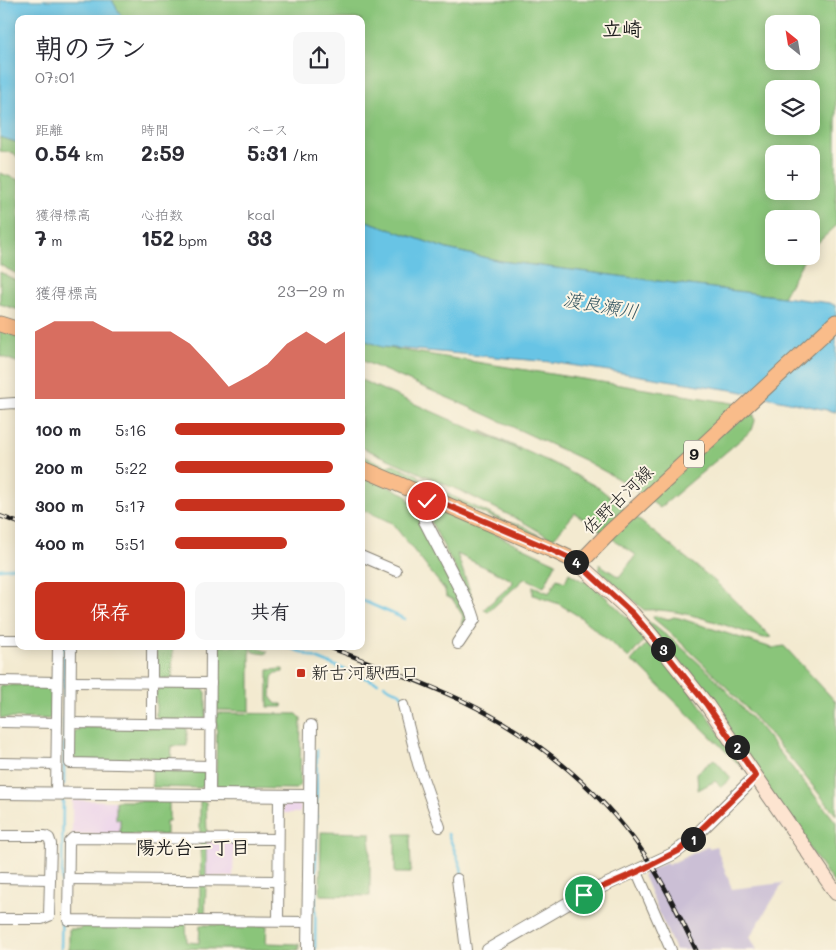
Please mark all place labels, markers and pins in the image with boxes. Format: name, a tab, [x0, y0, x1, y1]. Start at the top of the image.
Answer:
pin	[406, 480, 448, 522]
pin: 4	[564, 550, 588, 574]
pin: 3	[650, 636, 676, 662]
place label: 新古河駅西口	[311, 660, 419, 684]
marker: 新古河駅西口	[295, 667, 307, 679]
pin: 2	[724, 734, 750, 760]
pin: 1	[680, 826, 706, 852]
pin	[563, 874, 605, 916]

